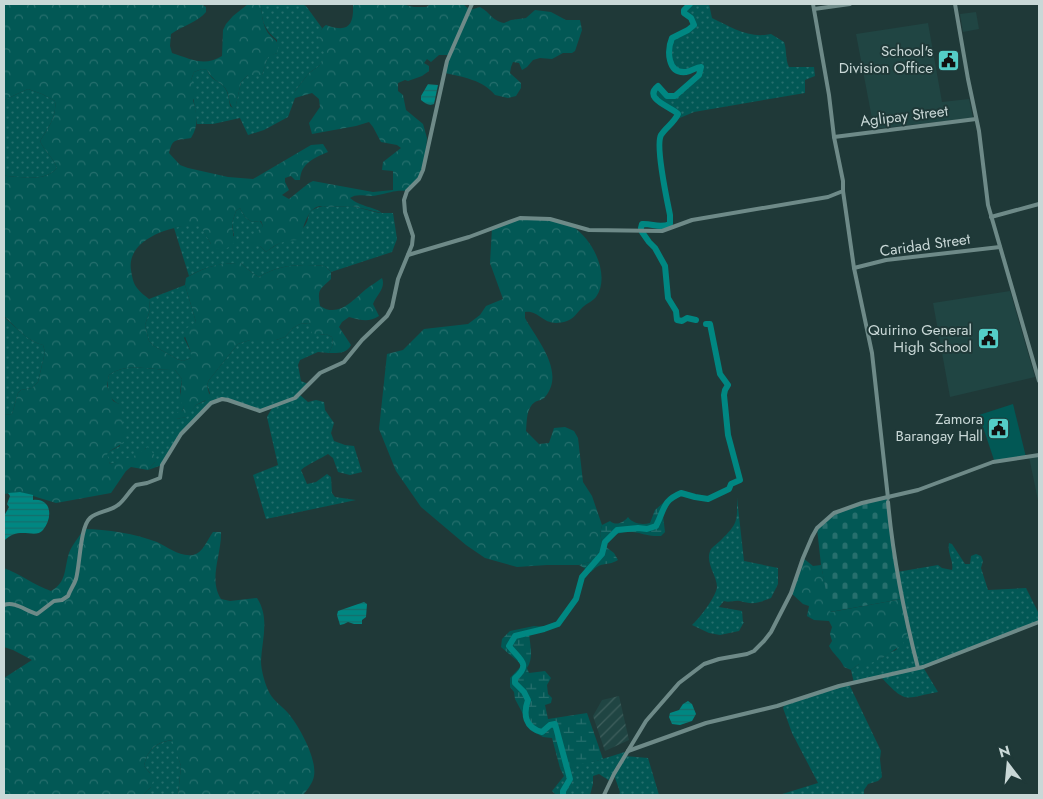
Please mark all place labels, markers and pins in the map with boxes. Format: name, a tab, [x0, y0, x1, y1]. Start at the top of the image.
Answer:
place label: School's Division Office	[839, 40, 933, 79]
public building icon: School's Division Office	[937, 48, 961, 72]
place label: Quirino General High School	[868, 319, 972, 358]
public building icon: Quirino General High School	[976, 327, 1000, 351]
place label: Zamora Barangay Hall	[896, 408, 983, 447]
public building icon: Zamora Barangay Hall	[987, 416, 1011, 440]

